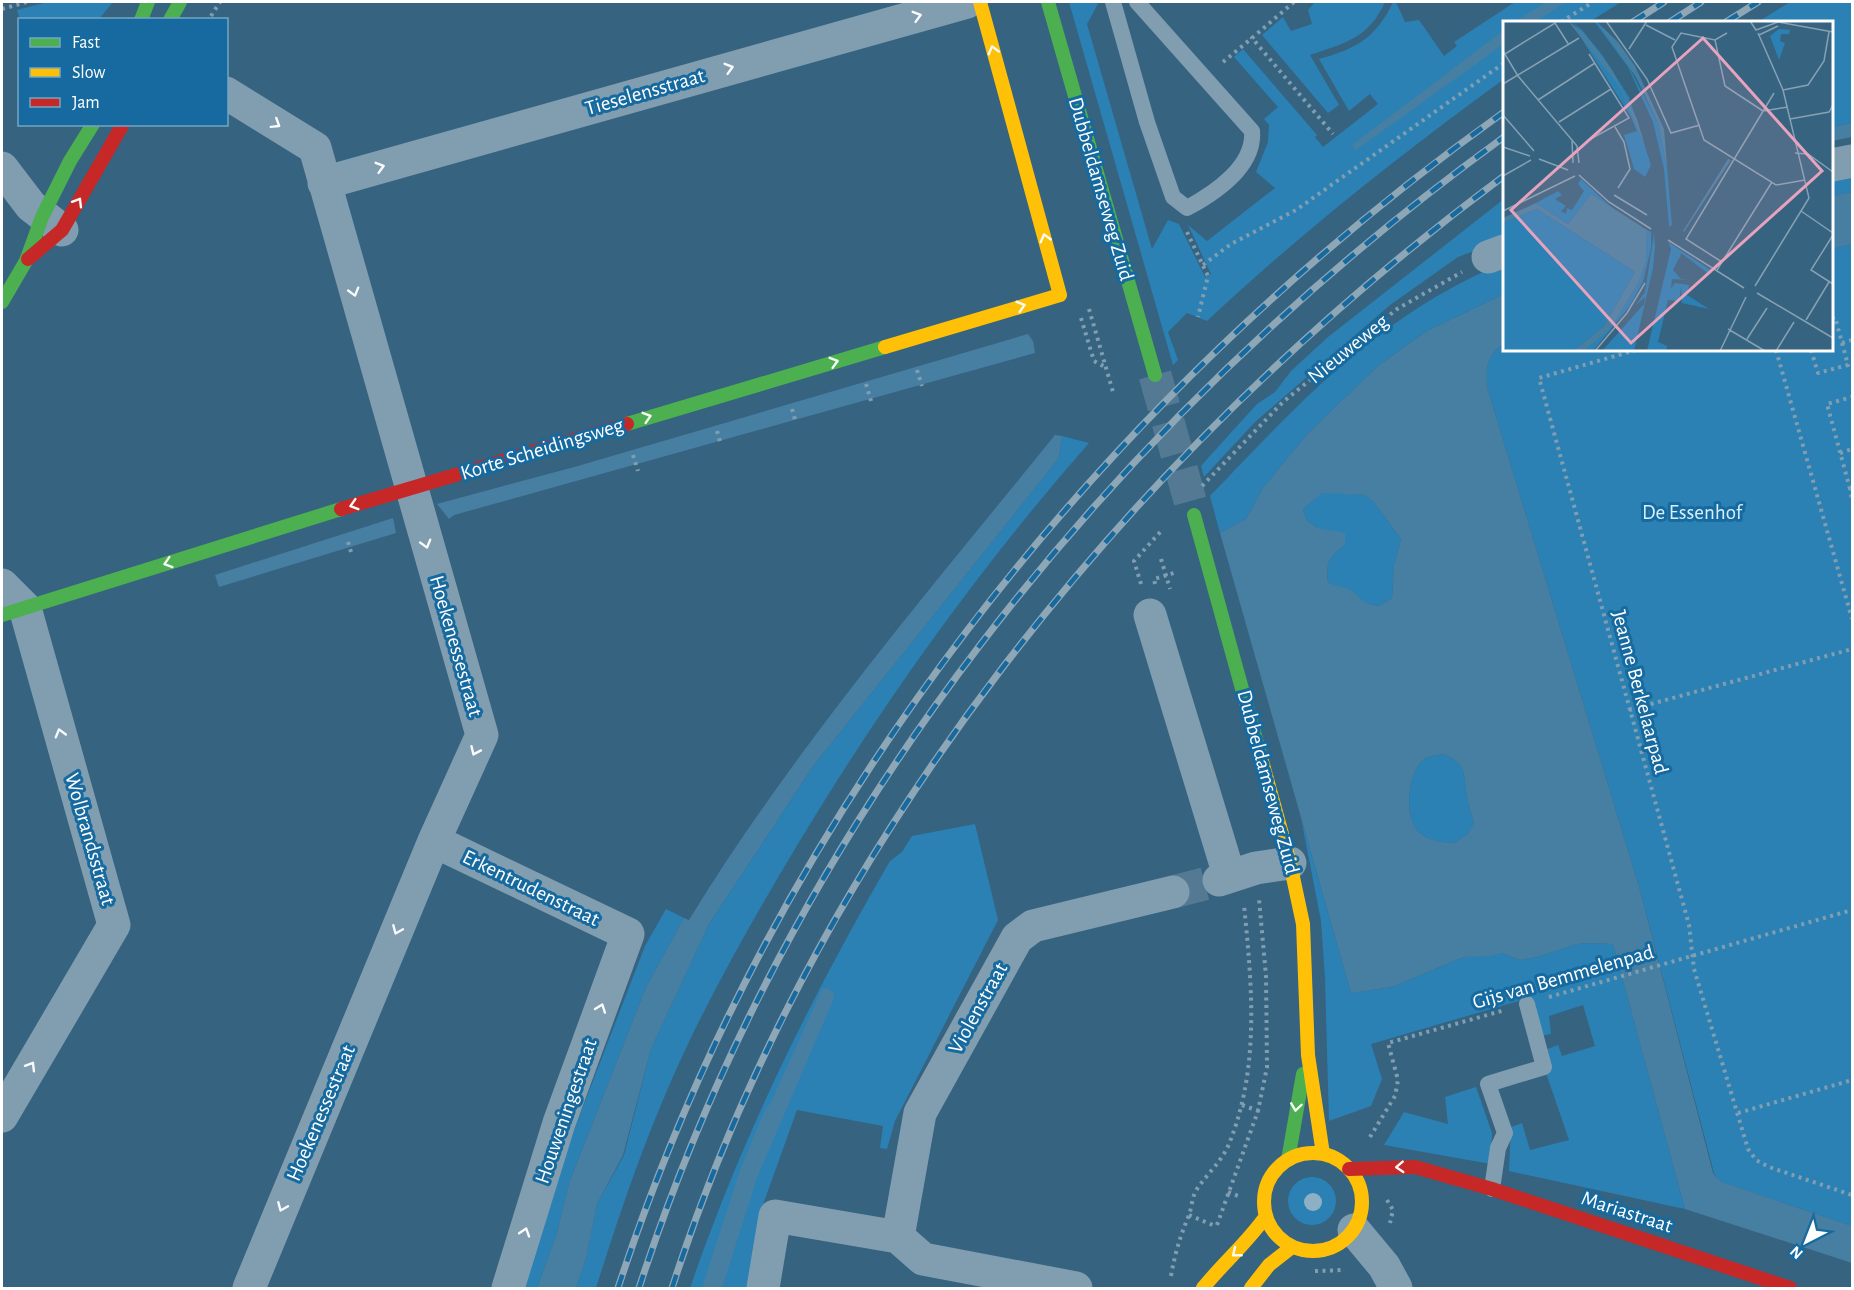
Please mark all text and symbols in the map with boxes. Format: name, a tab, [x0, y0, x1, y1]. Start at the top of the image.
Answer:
one-way arrow	[912, 10, 922, 23]
legend	[18, 18, 228, 126]
inset map	[1503, 21, 1833, 351]
text: Fast	[72, 34, 100, 52]
one-way arrow	[988, 45, 1001, 55]
one-way arrow	[724, 63, 734, 76]
text: Slow	[72, 64, 105, 82]
street label: Tieselensstraat	[583, 65, 707, 119]
text: Jam	[72, 94, 100, 112]
street label: Dubbeldamseweg Zuid	[1065, 95, 1137, 283]
one-way arrow	[270, 116, 280, 128]
one-way arrow	[374, 162, 385, 174]
one-way arrow	[71, 198, 83, 208]
one-way arrow	[1040, 233, 1052, 244]
one-way arrow	[347, 287, 360, 297]
one-way arrow	[1015, 301, 1026, 313]
street label: Nieuweweg	[1304, 310, 1393, 388]
one-way arrow	[828, 357, 839, 369]
one-way arrow	[641, 412, 652, 424]
street label: Korte Scheidingsweg	[458, 414, 627, 484]
one-way arrow	[349, 498, 360, 510]
park label: De Essenhof	[1642, 502, 1744, 523]
one-way arrow	[419, 538, 431, 549]
one-way arrow	[163, 556, 174, 568]
street label: Hoekenessestraat	[426, 573, 486, 719]
street label: Jeanne Berkelaarpad	[1608, 608, 1672, 776]
street label: Dubbeldamseweg Zuid	[1233, 688, 1303, 876]
one-way arrow	[55, 728, 67, 739]
one-way arrow	[470, 744, 482, 755]
street label: Wolbrandsstraat	[61, 770, 119, 908]
street label: Erkentrudenstraat	[459, 846, 603, 930]
one-way arrow	[392, 923, 404, 934]
street label: Gijs van Bemmelenpad	[1470, 941, 1656, 1013]
street label: Violenstraat	[945, 959, 1012, 1057]
one-way arrow	[594, 1003, 607, 1014]
street label: Houweningestraat	[531, 1035, 601, 1186]
street label: Hoekenessestraat	[283, 1042, 359, 1184]
one-way arrow	[24, 1062, 36, 1072]
one-way arrow	[1290, 1102, 1302, 1111]
one-way arrow	[1396, 1161, 1405, 1174]
street label: Mariastraat	[1579, 1187, 1675, 1237]
one-way arrow	[277, 1201, 289, 1212]
north arrow	[1776, 1212, 1836, 1272]
one-way arrow	[517, 1227, 530, 1238]
text: N	[1787, 1243, 1806, 1262]
one-way arrow	[1231, 1246, 1242, 1257]

